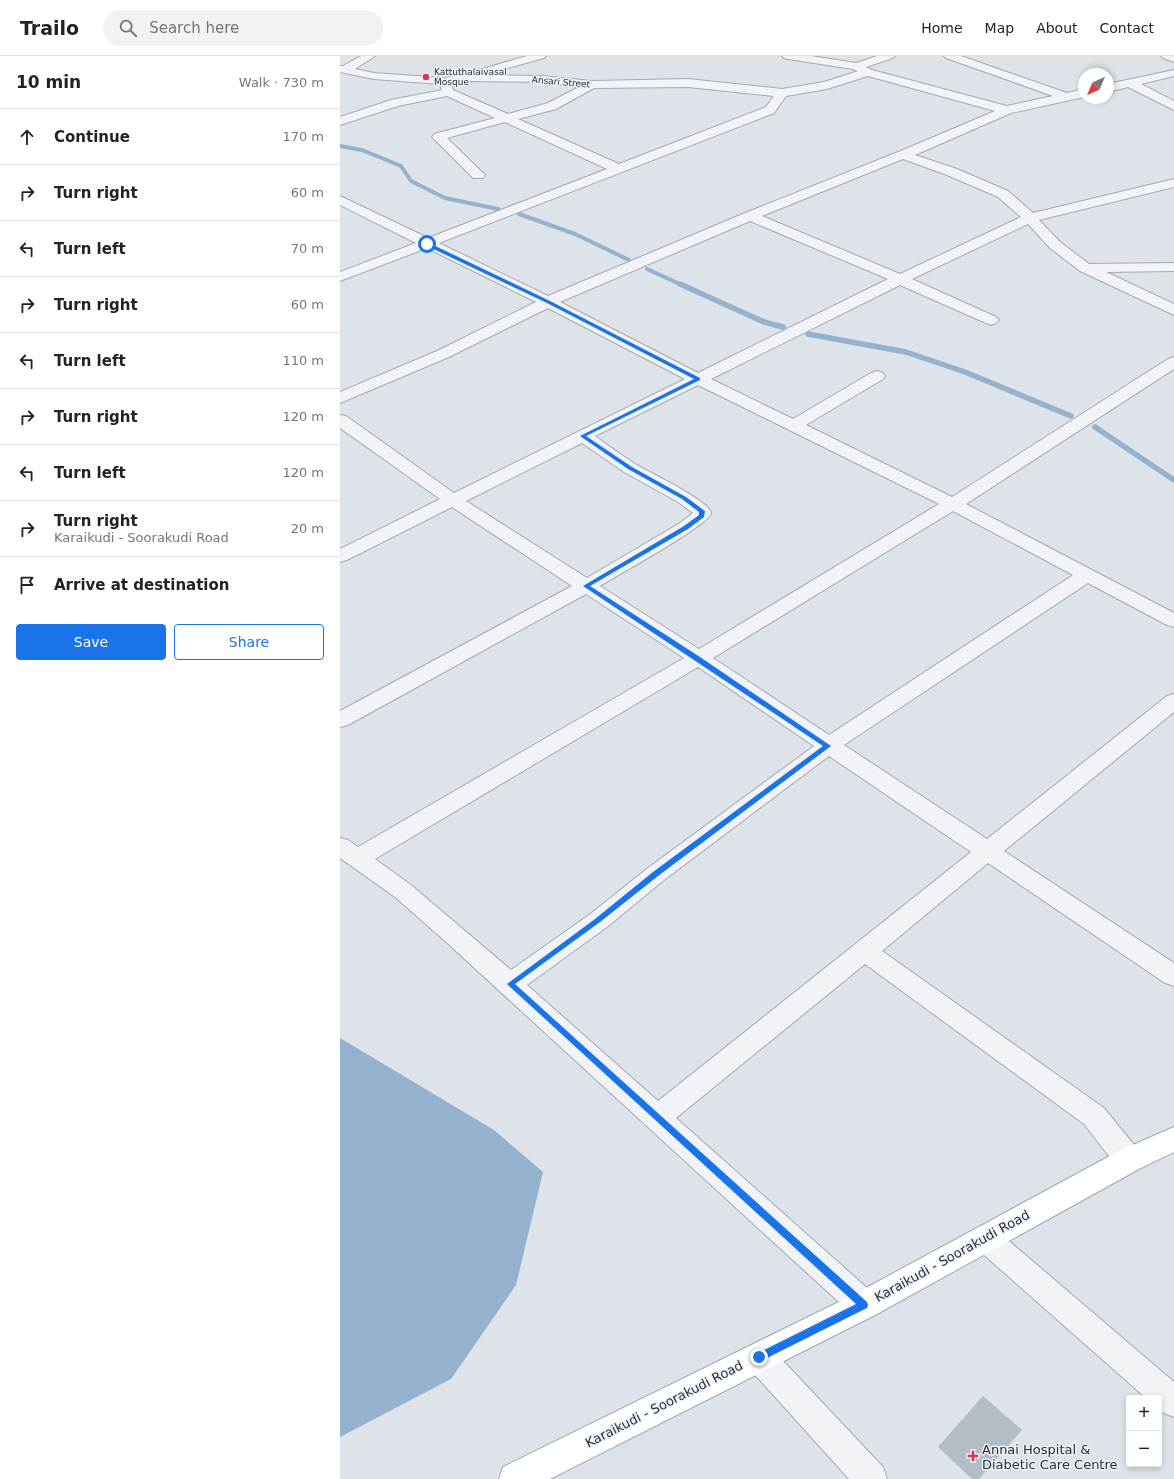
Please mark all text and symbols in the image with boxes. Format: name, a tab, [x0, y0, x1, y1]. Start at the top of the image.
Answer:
search box	[103, 10, 383, 46]
text: Trailo	[20, 17, 79, 39]
icon: search	[117, 17, 139, 39]
text: Search here	[149, 19, 239, 37]
text: Home	[921, 20, 963, 36]
text: Map	[985, 20, 1014, 36]
text: About	[1036, 20, 1078, 36]
text: Contact	[1100, 20, 1154, 36]
place label: Kattuthalaivasal Mosque	[434, 67, 507, 87]
north arrow	[1078, 68, 1114, 104]
text: 10 min	[16, 72, 81, 92]
marker: Kattuthalaivasal Mosque	[421, 72, 431, 82]
street label: Ansari Street	[531, 74, 591, 90]
text: Walk · 730 m	[239, 75, 324, 90]
icon: ahead	[16, 126, 38, 148]
text: Continue	[54, 128, 130, 146]
text: 170 m	[282, 129, 324, 144]
icon: right	[16, 182, 38, 204]
text: Turn right	[54, 184, 138, 202]
text: 60 m	[291, 185, 324, 200]
route start	[418, 235, 436, 253]
icon: left	[16, 238, 38, 260]
text: Turn left	[54, 240, 126, 258]
text: 70 m	[291, 241, 324, 256]
icon: right	[16, 294, 38, 316]
text: Turn right	[54, 296, 138, 314]
text: 60 m	[291, 297, 324, 312]
icon: left	[16, 350, 38, 372]
text: Turn left	[54, 352, 126, 370]
text: 110 m	[282, 353, 324, 368]
icon: right	[16, 406, 38, 428]
text: Turn right	[54, 408, 138, 426]
text: 120 m	[282, 409, 324, 424]
icon: left	[16, 462, 38, 484]
text: Turn left	[54, 464, 126, 482]
text: 120 m	[282, 465, 324, 480]
text: Turn right	[54, 512, 138, 530]
icon: right	[16, 518, 38, 540]
text: 20 m	[291, 521, 324, 536]
text: Karaikudi - Soorakudi Road	[54, 530, 229, 545]
icon: arrive	[16, 574, 38, 596]
text: Arrive at destination	[54, 576, 229, 594]
button: Save	[16, 624, 166, 660]
button: Share	[174, 624, 324, 660]
street label: Karaikudi - Soorakudi Road	[872, 1207, 1032, 1305]
route end	[750, 1348, 768, 1366]
street label: Karaikudi - Soorakudi Road	[583, 1358, 745, 1450]
map controls	[1126, 1395, 1162, 1467]
button: +	[1126, 1395, 1162, 1431]
button: −	[1126, 1431, 1162, 1467]
place label: Annai Hospital & Diabetic Care Centre	[982, 1442, 1118, 1472]
marker: Annai Hospital & Diabetic Care Centre	[967, 1450, 979, 1462]

